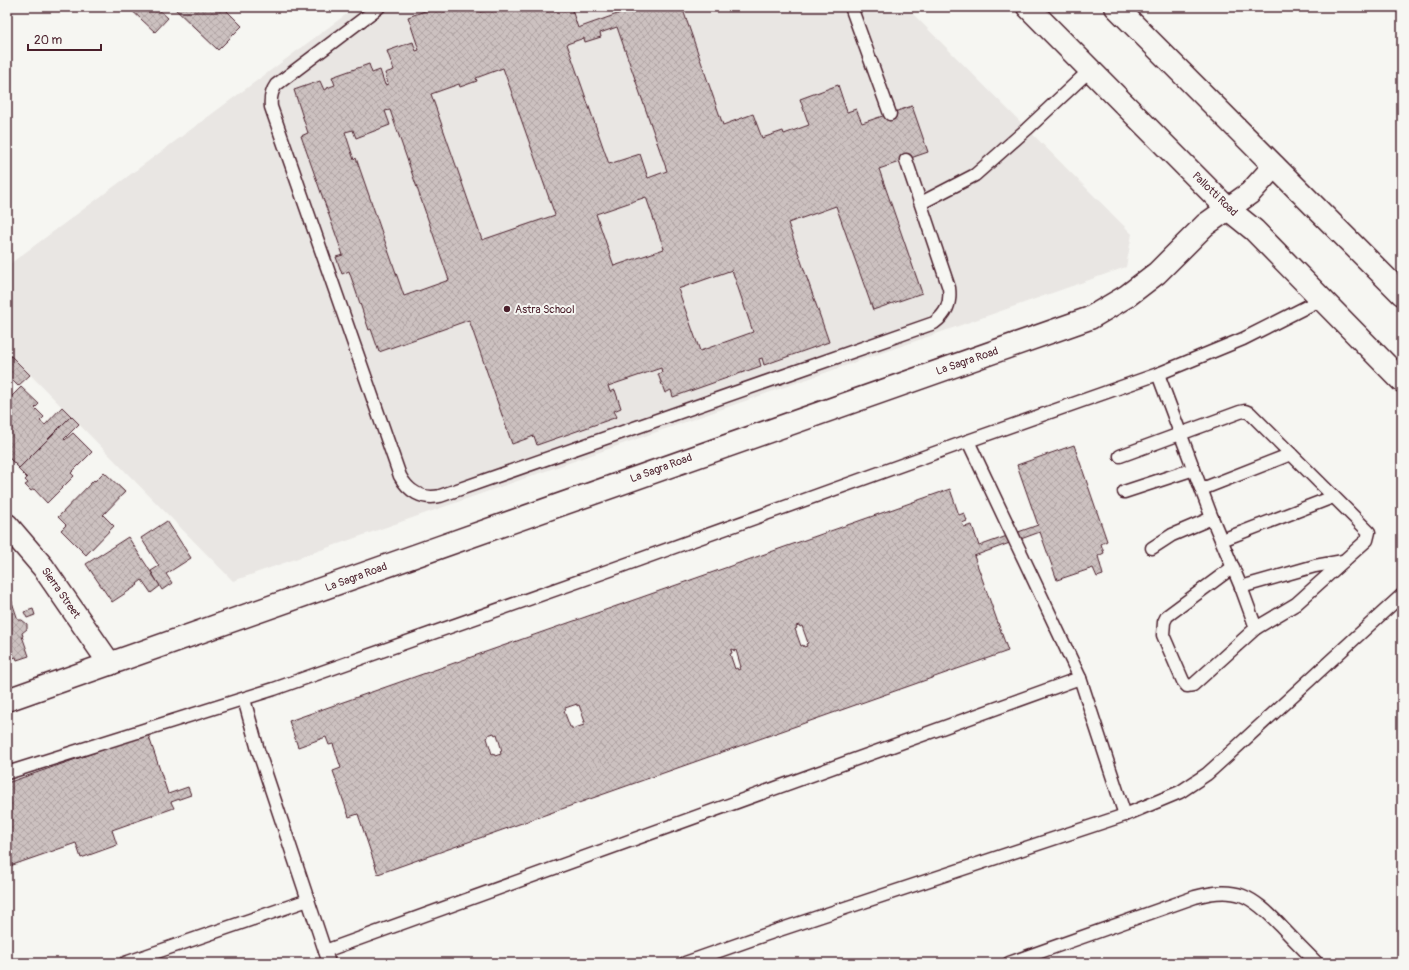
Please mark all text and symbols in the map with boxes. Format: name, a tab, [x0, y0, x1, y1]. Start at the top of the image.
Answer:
scale bar	[28, 26, 101, 52]
text: 20 m	[34, 33, 63, 48]
street label: Pallotti Road	[1190, 169, 1240, 219]
place label: Astra School	[515, 303, 575, 316]
marker: Astra School	[502, 304, 512, 314]
street label: La Sagra Road	[934, 344, 1000, 378]
street label: La Sagra Road	[628, 451, 694, 485]
street label: La Sagra Road	[323, 560, 389, 594]
street label: Sierra Street	[39, 565, 84, 621]

